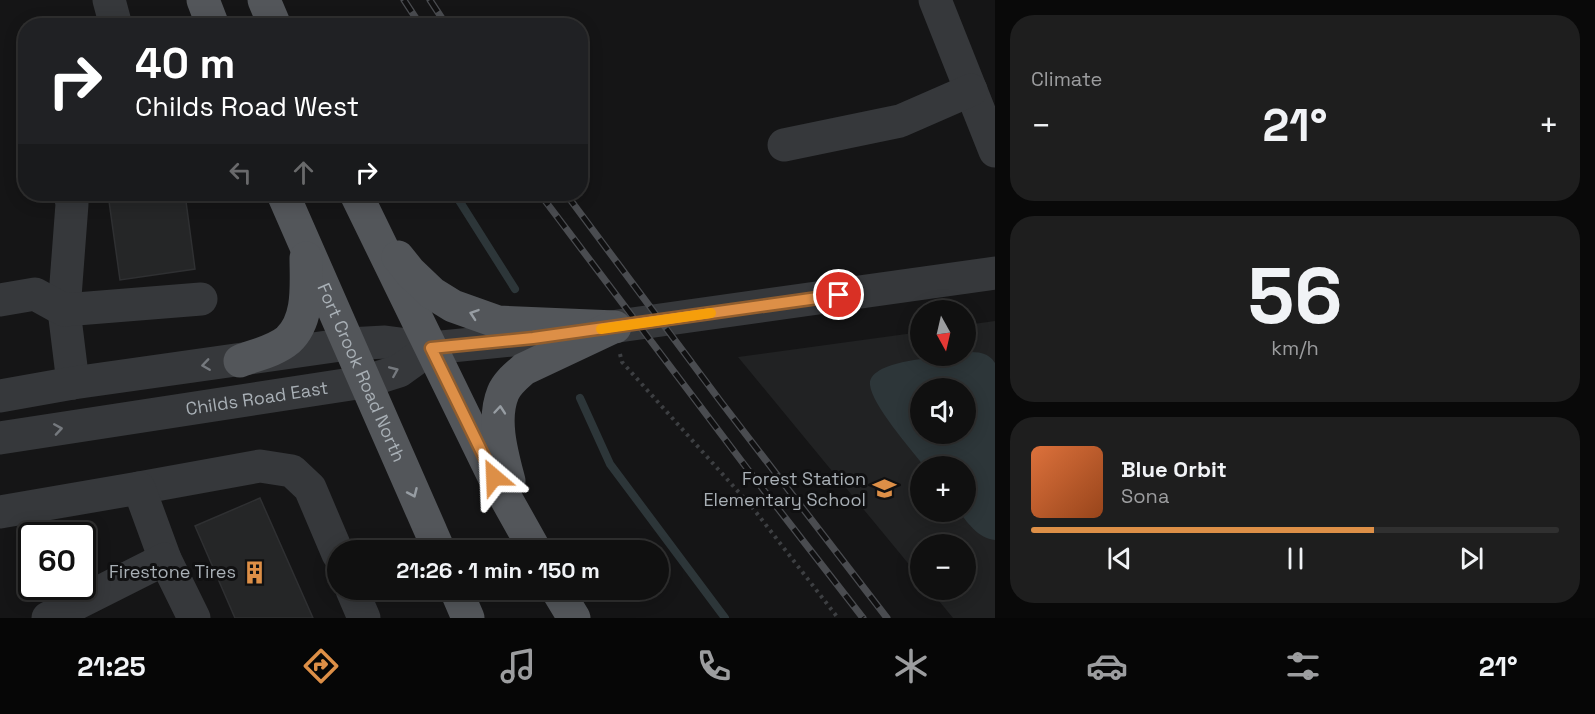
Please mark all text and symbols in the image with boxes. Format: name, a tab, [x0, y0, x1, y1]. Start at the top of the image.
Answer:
text: 40 m	[135, 37, 235, 90]
icon: right	[36, 42, 114, 120]
text: Climate	[1031, 66, 1102, 92]
text: Childs Road West	[135, 89, 359, 124]
text: 21°	[1263, 97, 1327, 154]
text: −	[1031, 105, 1051, 147]
text: +	[1539, 105, 1559, 147]
icon: left	[224, 156, 257, 189]
icon: ahead	[287, 156, 320, 189]
icon: right	[350, 156, 383, 189]
text: 56	[1247, 246, 1343, 346]
pin	[813, 269, 864, 320]
icon: arrive	[822, 278, 855, 311]
street label: Fort Crook Road North	[312, 279, 411, 465]
north arrow	[910, 300, 976, 366]
map controls	[910, 300, 976, 600]
one-way arrow	[469, 308, 479, 321]
text: km/h	[1271, 335, 1319, 361]
one-way arrow	[202, 358, 211, 371]
one-way arrow	[388, 366, 399, 378]
street label: Childs Road East	[184, 376, 330, 420]
button: sound	[910, 378, 976, 444]
one-way arrow	[493, 406, 506, 415]
one-way arrow	[53, 424, 62, 436]
position arrow	[462, 445, 526, 509]
text: Blue Orbit	[1121, 455, 1227, 483]
button: +	[910, 456, 976, 522]
place label: Forest Station Elementary School	[703, 467, 866, 511]
school or university icon: Forest Station Elementary School	[871, 476, 897, 502]
text: Sona	[1121, 483, 1169, 509]
one-way arrow	[406, 486, 418, 497]
speed limit sign: 60	[18, 522, 96, 600]
button: −	[910, 534, 976, 600]
icon: previous	[1103, 542, 1136, 575]
icon: pause	[1279, 542, 1312, 575]
icon: next	[1455, 542, 1488, 575]
text: 21:26 · 1 min · 150 m	[396, 556, 600, 584]
building icon: Firestone Tires	[241, 559, 267, 585]
place label: Firestone Tires	[109, 560, 236, 583]
icon: directions	[300, 645, 342, 687]
icon: music	[497, 645, 539, 687]
icon: phone	[693, 645, 735, 687]
icon: climate	[890, 645, 932, 687]
icon: car	[1086, 645, 1128, 687]
icon: filters	[1282, 645, 1324, 687]
text: 21:25	[77, 649, 146, 684]
text: 21°	[1479, 649, 1518, 684]

